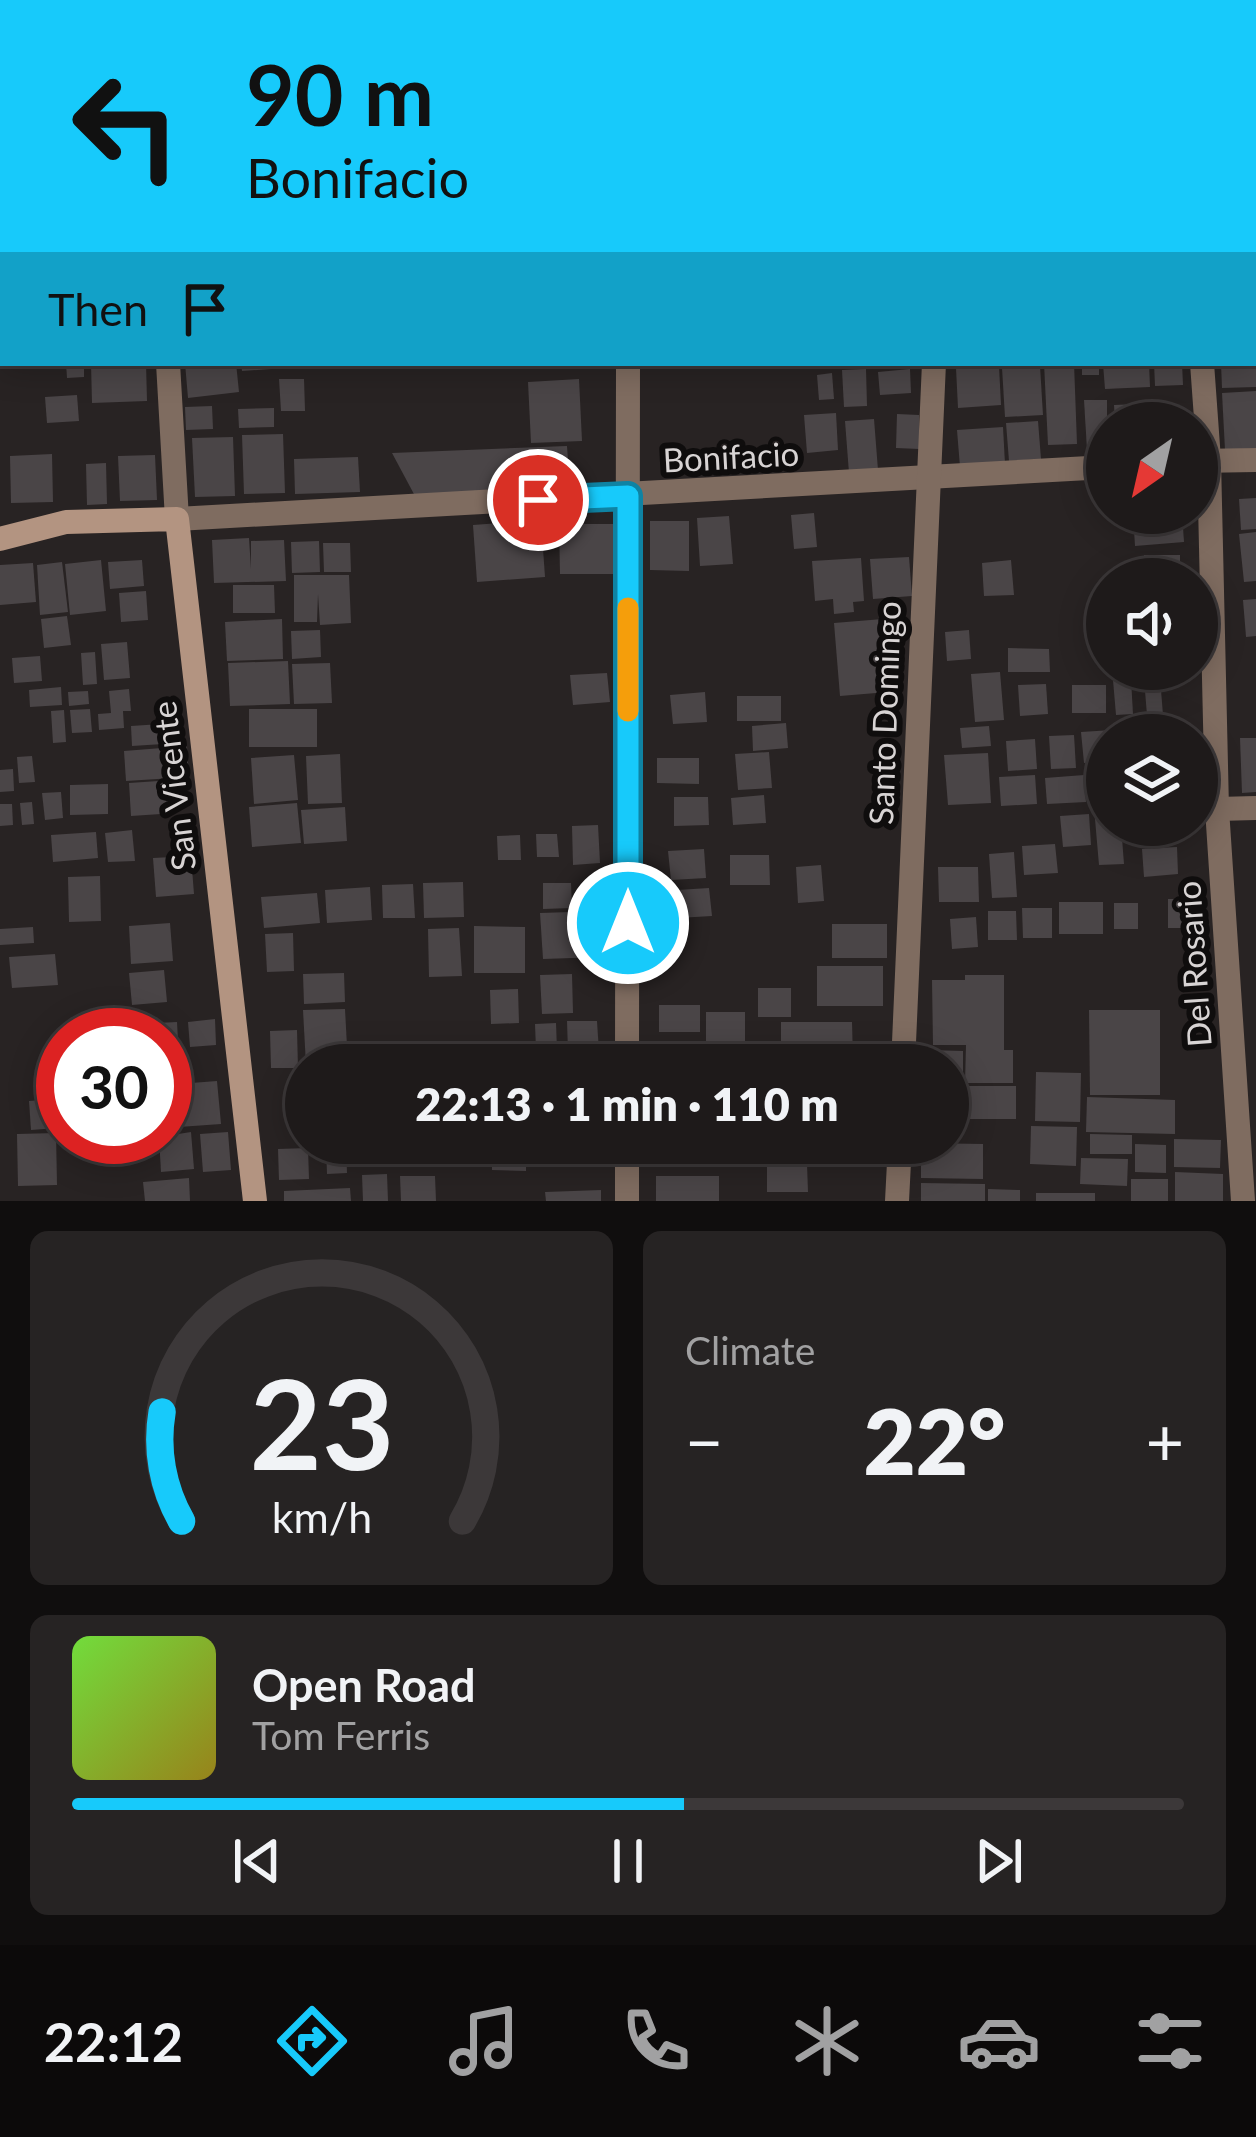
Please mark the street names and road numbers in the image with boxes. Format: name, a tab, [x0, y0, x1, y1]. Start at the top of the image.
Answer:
street label: Bonifacio	[662, 432, 800, 480]
street label: Santo Domingo	[860, 600, 908, 826]
street label: San Vicente	[143, 699, 203, 873]
street label: Del Rosario	[1167, 880, 1219, 1048]

